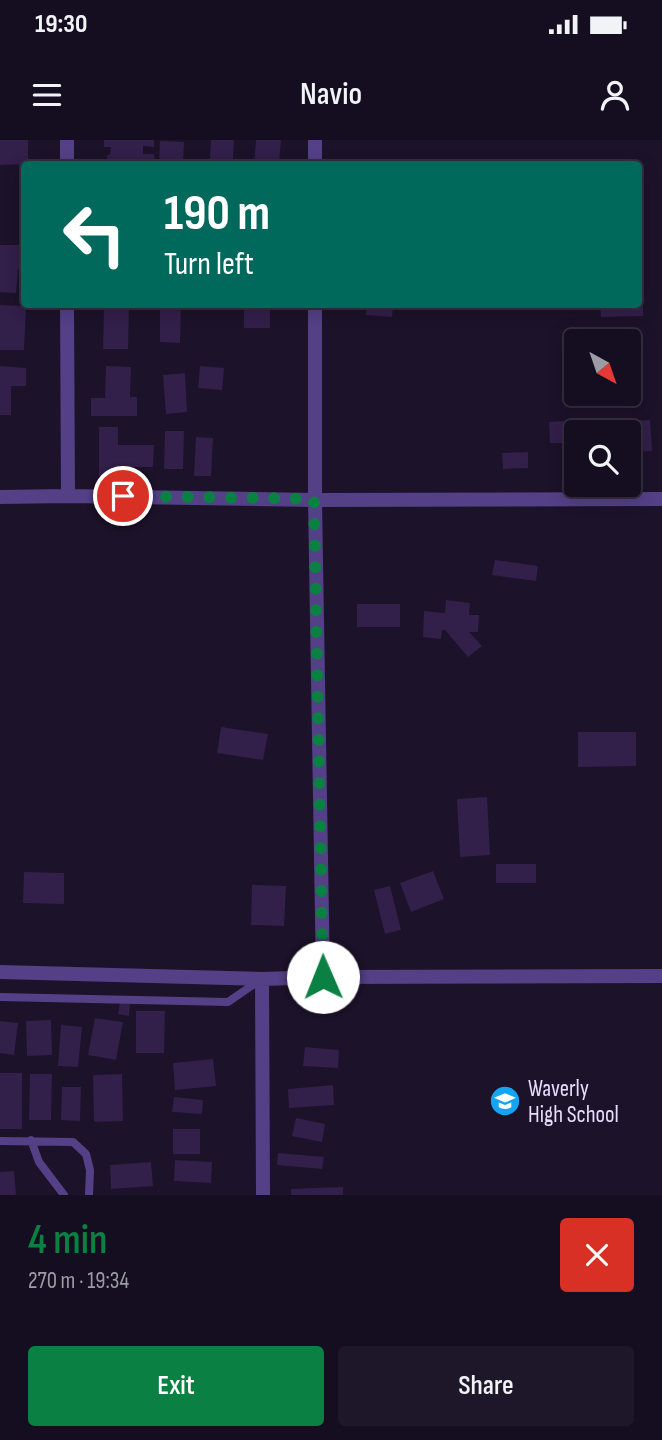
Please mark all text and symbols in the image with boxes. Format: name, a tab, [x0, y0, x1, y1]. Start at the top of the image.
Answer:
text: 19:30	[35, 9, 87, 40]
text: Navio	[300, 75, 362, 114]
icon: menu	[28, 76, 66, 114]
icon: person	[596, 76, 634, 114]
text: 190 m	[164, 185, 270, 244]
icon: left	[49, 189, 140, 280]
text: Turn left	[164, 245, 254, 284]
north arrow	[564, 329, 640, 406]
map controls	[564, 329, 641, 497]
button: search	[564, 420, 641, 497]
pin	[93, 466, 153, 526]
icon: arrive	[104, 477, 142, 515]
position arrow	[286, 940, 360, 1014]
place label: Waverly High School	[528, 1075, 619, 1129]
school or university icon: Waverly High School	[488, 1084, 522, 1118]
text: 4 min	[28, 1215, 107, 1266]
button: close	[560, 1218, 634, 1292]
text: 270 m · 19:34	[28, 1267, 129, 1295]
button: Exit	[28, 1346, 324, 1426]
button: Share	[338, 1346, 634, 1426]

